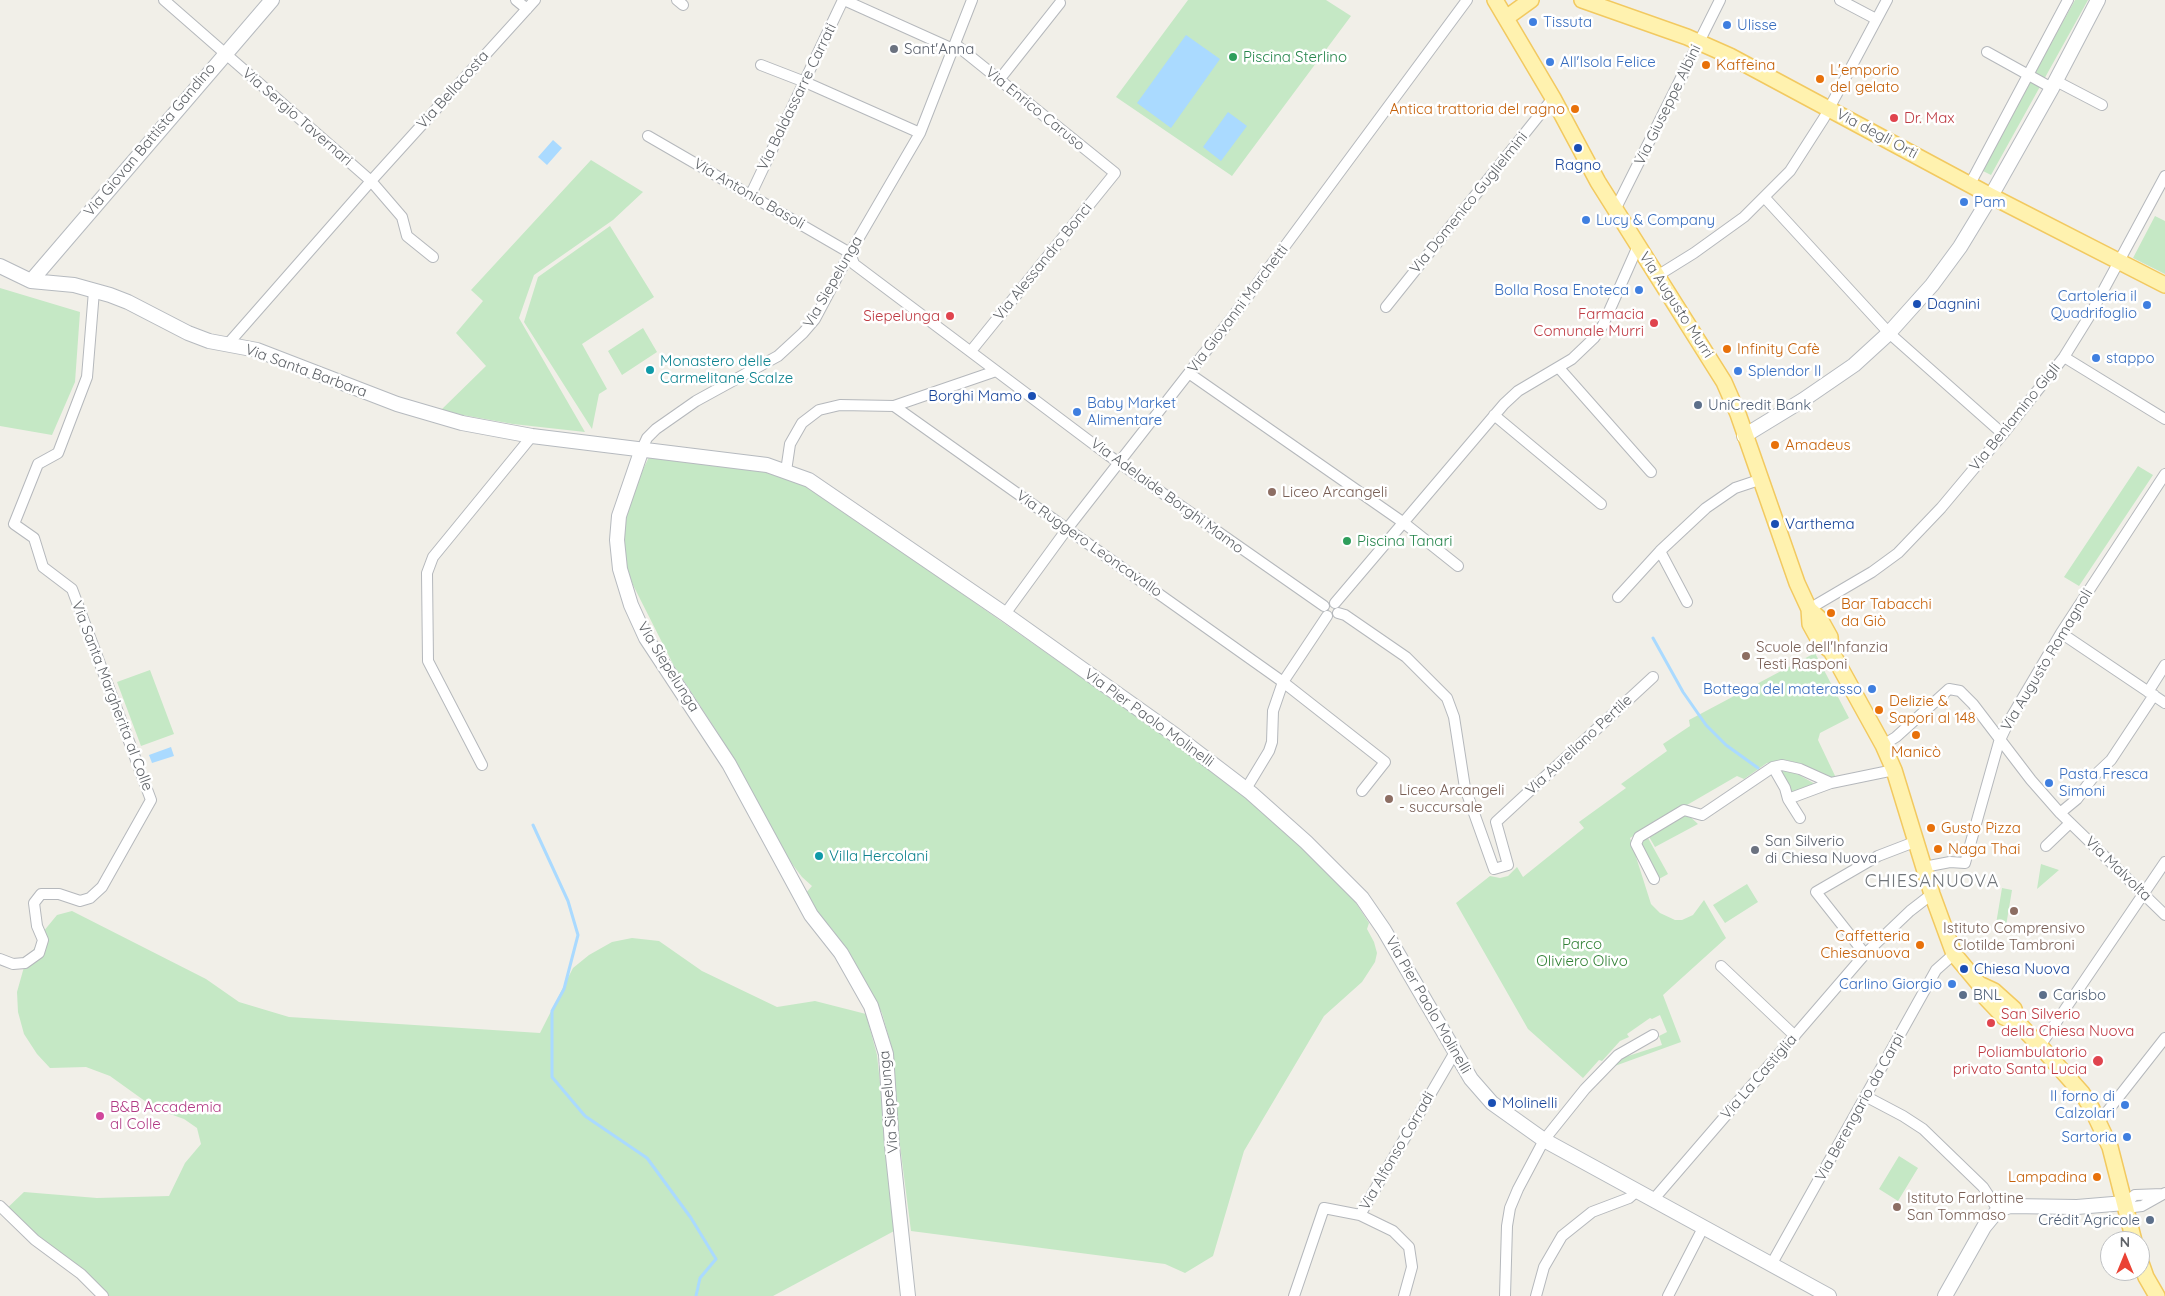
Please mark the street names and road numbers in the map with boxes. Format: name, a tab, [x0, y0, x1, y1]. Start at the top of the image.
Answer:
street label: Via Baldassarre Carrati	[754, 21, 840, 173]
street label: Via Giuseppe Albini	[1631, 42, 1705, 168]
street label: Via Bellacosta	[413, 47, 493, 133]
street label: Via Giovan Battista Gandino	[81, 60, 219, 220]
street label: Via Enrico Caruso	[982, 63, 1088, 155]
street label: Via Sergio Tavernari	[238, 64, 356, 170]
street label: Via degli Orti	[1833, 105, 1921, 163]
street label: Via Domenico Guglielmini	[1406, 129, 1532, 277]
street label: Via Antonio Basoli	[690, 155, 808, 233]
street label: Via Alessandro Bonci	[990, 200, 1096, 324]
street label: Via Siepelunga	[799, 233, 867, 331]
street label: Via Giovanni Marchetti	[1184, 241, 1292, 377]
street label: Via Augusto Murri	[1635, 249, 1717, 361]
street label: Via Santa Barbara	[243, 341, 369, 401]
street label: Via Beniamino Gigli	[1966, 359, 2064, 475]
street label: Via Adelaide Borghi Mamo	[1087, 434, 1247, 558]
street label: Via Ruggero Leoncavallo	[1013, 487, 1165, 601]
street label: Via Augusto Romagnoli	[1997, 586, 2097, 734]
street label: Via Santa Margherita al Colle	[67, 598, 157, 794]
street label: Via Siepelunga	[633, 619, 703, 715]
street label: Via Pier Paolo Molinelli	[1081, 665, 1217, 771]
street label: Via Aureliano Pertile	[1522, 691, 1636, 799]
street label: Via Malvolta	[2081, 833, 2155, 905]
street label: Via Pier Paolo Molinelli	[1381, 933, 1475, 1077]
street label: Via Berengario da Carpi	[1812, 1030, 1908, 1184]
street label: Via La Castiglia	[1717, 1031, 1801, 1123]
street label: Via Siepelunga	[876, 1050, 902, 1154]
street label: Via Alfonso Corradi	[1356, 1089, 1438, 1213]

